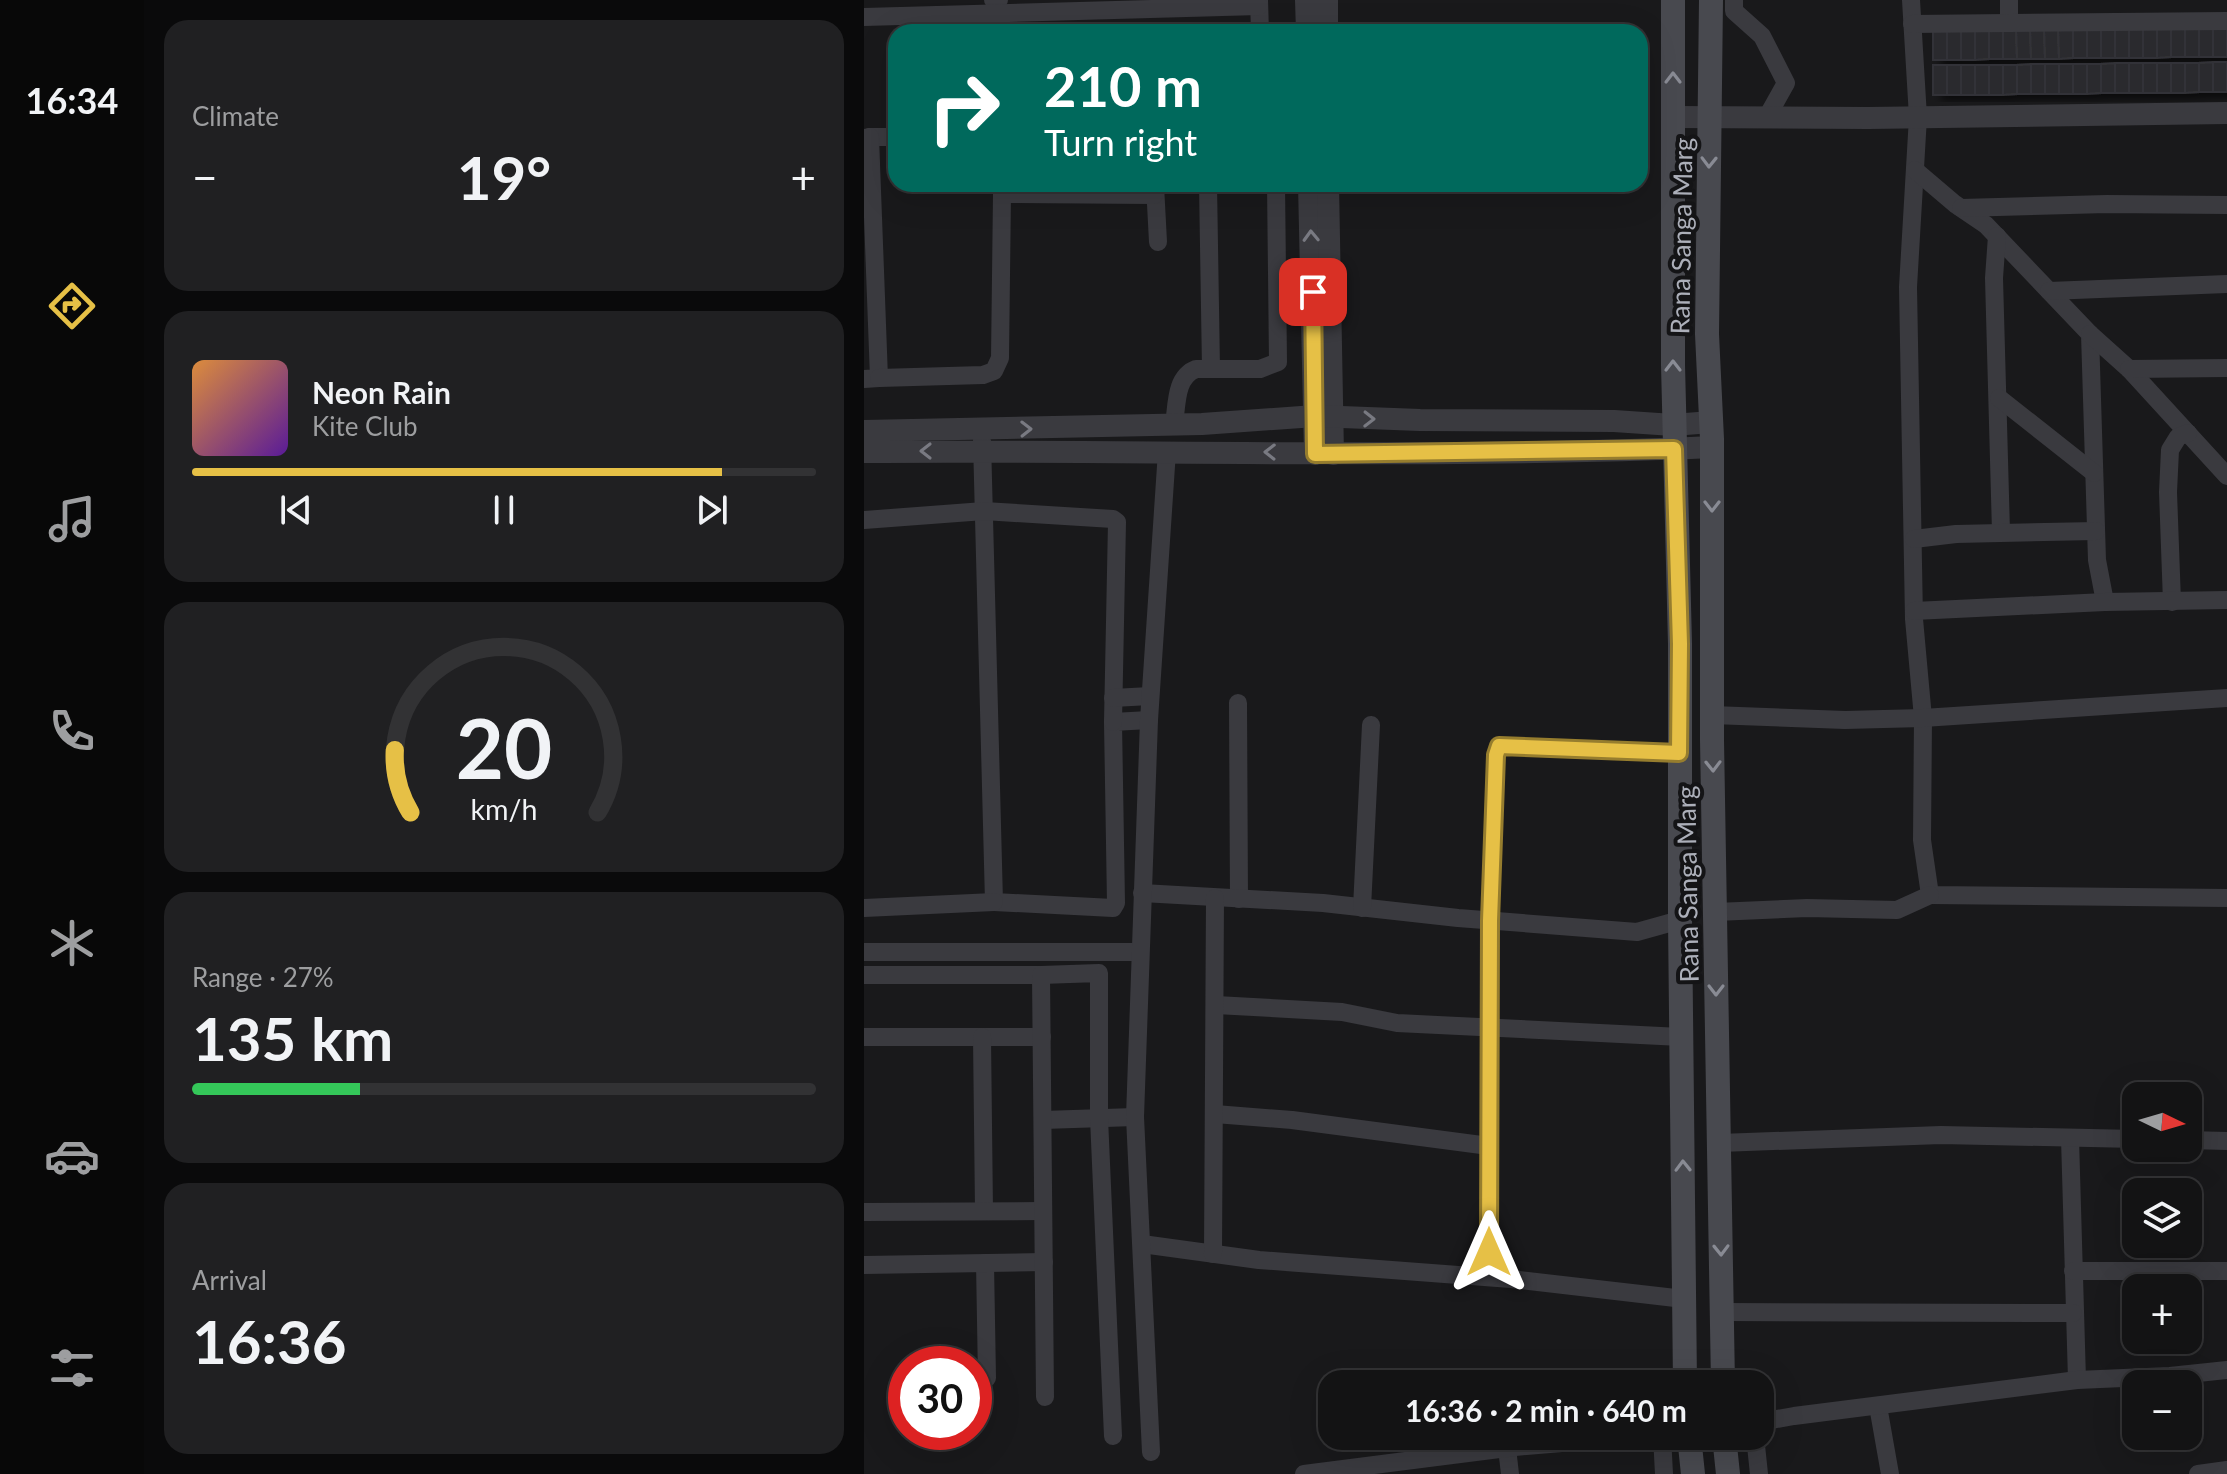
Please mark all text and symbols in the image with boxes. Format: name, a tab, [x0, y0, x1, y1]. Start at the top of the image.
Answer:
text: 210 m	[1044, 52, 1202, 119]
icon: right	[912, 56, 1016, 160]
one-way arrow	[1664, 71, 1682, 84]
text: 16:34	[26, 78, 118, 122]
text: Climate	[192, 100, 279, 132]
text: Turn right	[1044, 120, 1197, 164]
street label: Rana Sanga Marg	[1663, 137, 1699, 335]
text: 19°	[457, 141, 551, 213]
text: −	[192, 151, 218, 203]
text: +	[790, 151, 816, 203]
one-way arrow	[1701, 156, 1718, 169]
one-way arrow	[1303, 229, 1320, 242]
pin	[1279, 258, 1347, 326]
icon: arrive	[1291, 270, 1335, 314]
icon: directions	[44, 278, 100, 334]
one-way arrow	[1664, 359, 1682, 372]
text: Neon Rain	[312, 374, 451, 410]
text: Kite Club	[312, 410, 418, 442]
one-way arrow	[1363, 410, 1376, 427]
one-way arrow	[1020, 420, 1033, 438]
one-way arrow	[919, 442, 932, 460]
one-way arrow	[1263, 443, 1276, 461]
icon: previous	[274, 488, 318, 532]
icon: pause	[482, 488, 526, 532]
icon: next	[690, 488, 734, 532]
icon: music	[44, 491, 100, 547]
one-way arrow	[1703, 500, 1721, 513]
text: 20	[456, 697, 552, 797]
icon: phone	[44, 703, 100, 759]
one-way arrow	[1704, 760, 1722, 773]
street label: Rana Sanga Marg	[1669, 785, 1705, 983]
text: km/h	[471, 792, 537, 826]
icon: climate	[44, 915, 100, 971]
text: Range · 27%	[192, 961, 334, 993]
one-way arrow	[1708, 984, 1725, 997]
text: 135 km	[192, 1002, 393, 1074]
north arrow	[2122, 1082, 2202, 1162]
map controls	[2122, 1082, 2202, 1450]
icon: car	[44, 1128, 100, 1184]
one-way arrow	[1674, 1159, 1692, 1172]
button: layers	[2122, 1178, 2202, 1258]
position arrow	[1447, 1210, 1531, 1294]
one-way arrow	[1712, 1244, 1730, 1257]
text: Arrival	[192, 1264, 267, 1296]
button: +	[2122, 1274, 2202, 1354]
text: 16:36	[192, 1305, 347, 1377]
icon: filters	[44, 1340, 100, 1396]
speed limit sign: 30	[888, 1346, 992, 1450]
button: −	[2122, 1370, 2202, 1450]
text: 16:36 · 2 min · 640 m	[1405, 1392, 1687, 1428]

